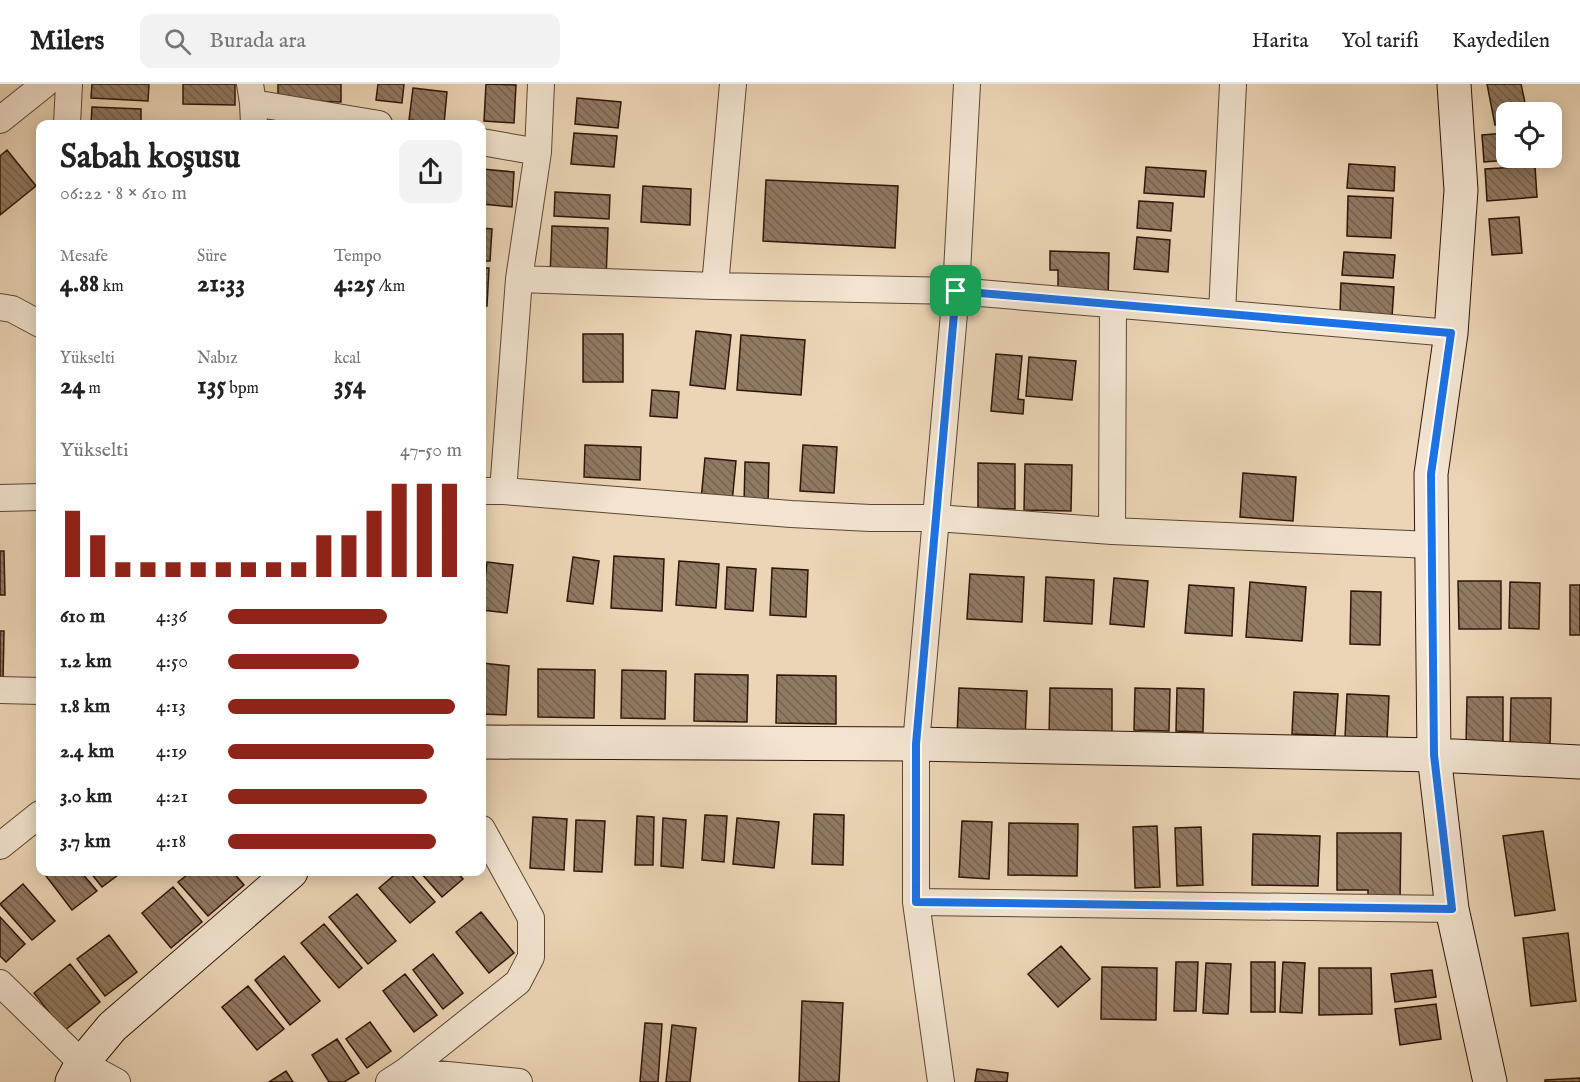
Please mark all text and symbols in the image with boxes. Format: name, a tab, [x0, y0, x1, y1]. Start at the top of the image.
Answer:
search box	[140, 14, 560, 68]
text: Milers	[30, 24, 104, 59]
icon: search	[161, 25, 194, 58]
text: Burada ara	[209, 27, 306, 55]
text: Harita	[1252, 28, 1309, 55]
text: Yol tarifi	[1342, 28, 1419, 55]
text: Kaydedilen	[1452, 28, 1550, 55]
map controls	[1496, 102, 1562, 168]
button: locate	[1496, 102, 1562, 168]
text: Sabah koşusu	[60, 137, 240, 179]
button: share	[399, 140, 462, 203]
text: 06:22 · 8 × 610 m	[60, 181, 187, 206]
text: Mesafe	[60, 247, 108, 267]
text: Süre	[197, 247, 227, 267]
text: Tempo	[334, 247, 381, 267]
pin	[930, 265, 981, 316]
text: 4.88	[60, 267, 99, 300]
text: 21:33	[197, 267, 245, 300]
text: 4:25	[334, 267, 375, 300]
icon: arrive	[939, 274, 972, 307]
text: km	[99, 277, 124, 297]
text: /km	[375, 277, 405, 297]
text: Yükselti	[60, 349, 115, 369]
text: Nabız	[197, 349, 238, 369]
text: kcal	[334, 349, 361, 369]
text: 24	[60, 369, 85, 402]
text: 135	[197, 369, 226, 402]
text: 354	[334, 369, 366, 402]
text: m	[85, 379, 101, 399]
text: bpm	[226, 379, 259, 399]
text: Yükselti	[60, 438, 129, 463]
text: 47–50 m	[400, 438, 462, 463]
text: 610 m	[60, 604, 105, 629]
text: 4:36	[156, 604, 187, 629]
text: 1.2 km	[60, 649, 112, 674]
text: 4:50	[156, 649, 188, 674]
text: 1.8 km	[60, 694, 110, 719]
text: 4:13	[156, 694, 186, 719]
text: 2.4 km	[60, 739, 114, 764]
text: 4:19	[156, 739, 187, 764]
text: 3.0 km	[60, 784, 112, 809]
text: 4:21	[156, 784, 188, 809]
text: 3.7 km	[60, 829, 111, 854]
text: 4:18	[156, 829, 186, 854]

